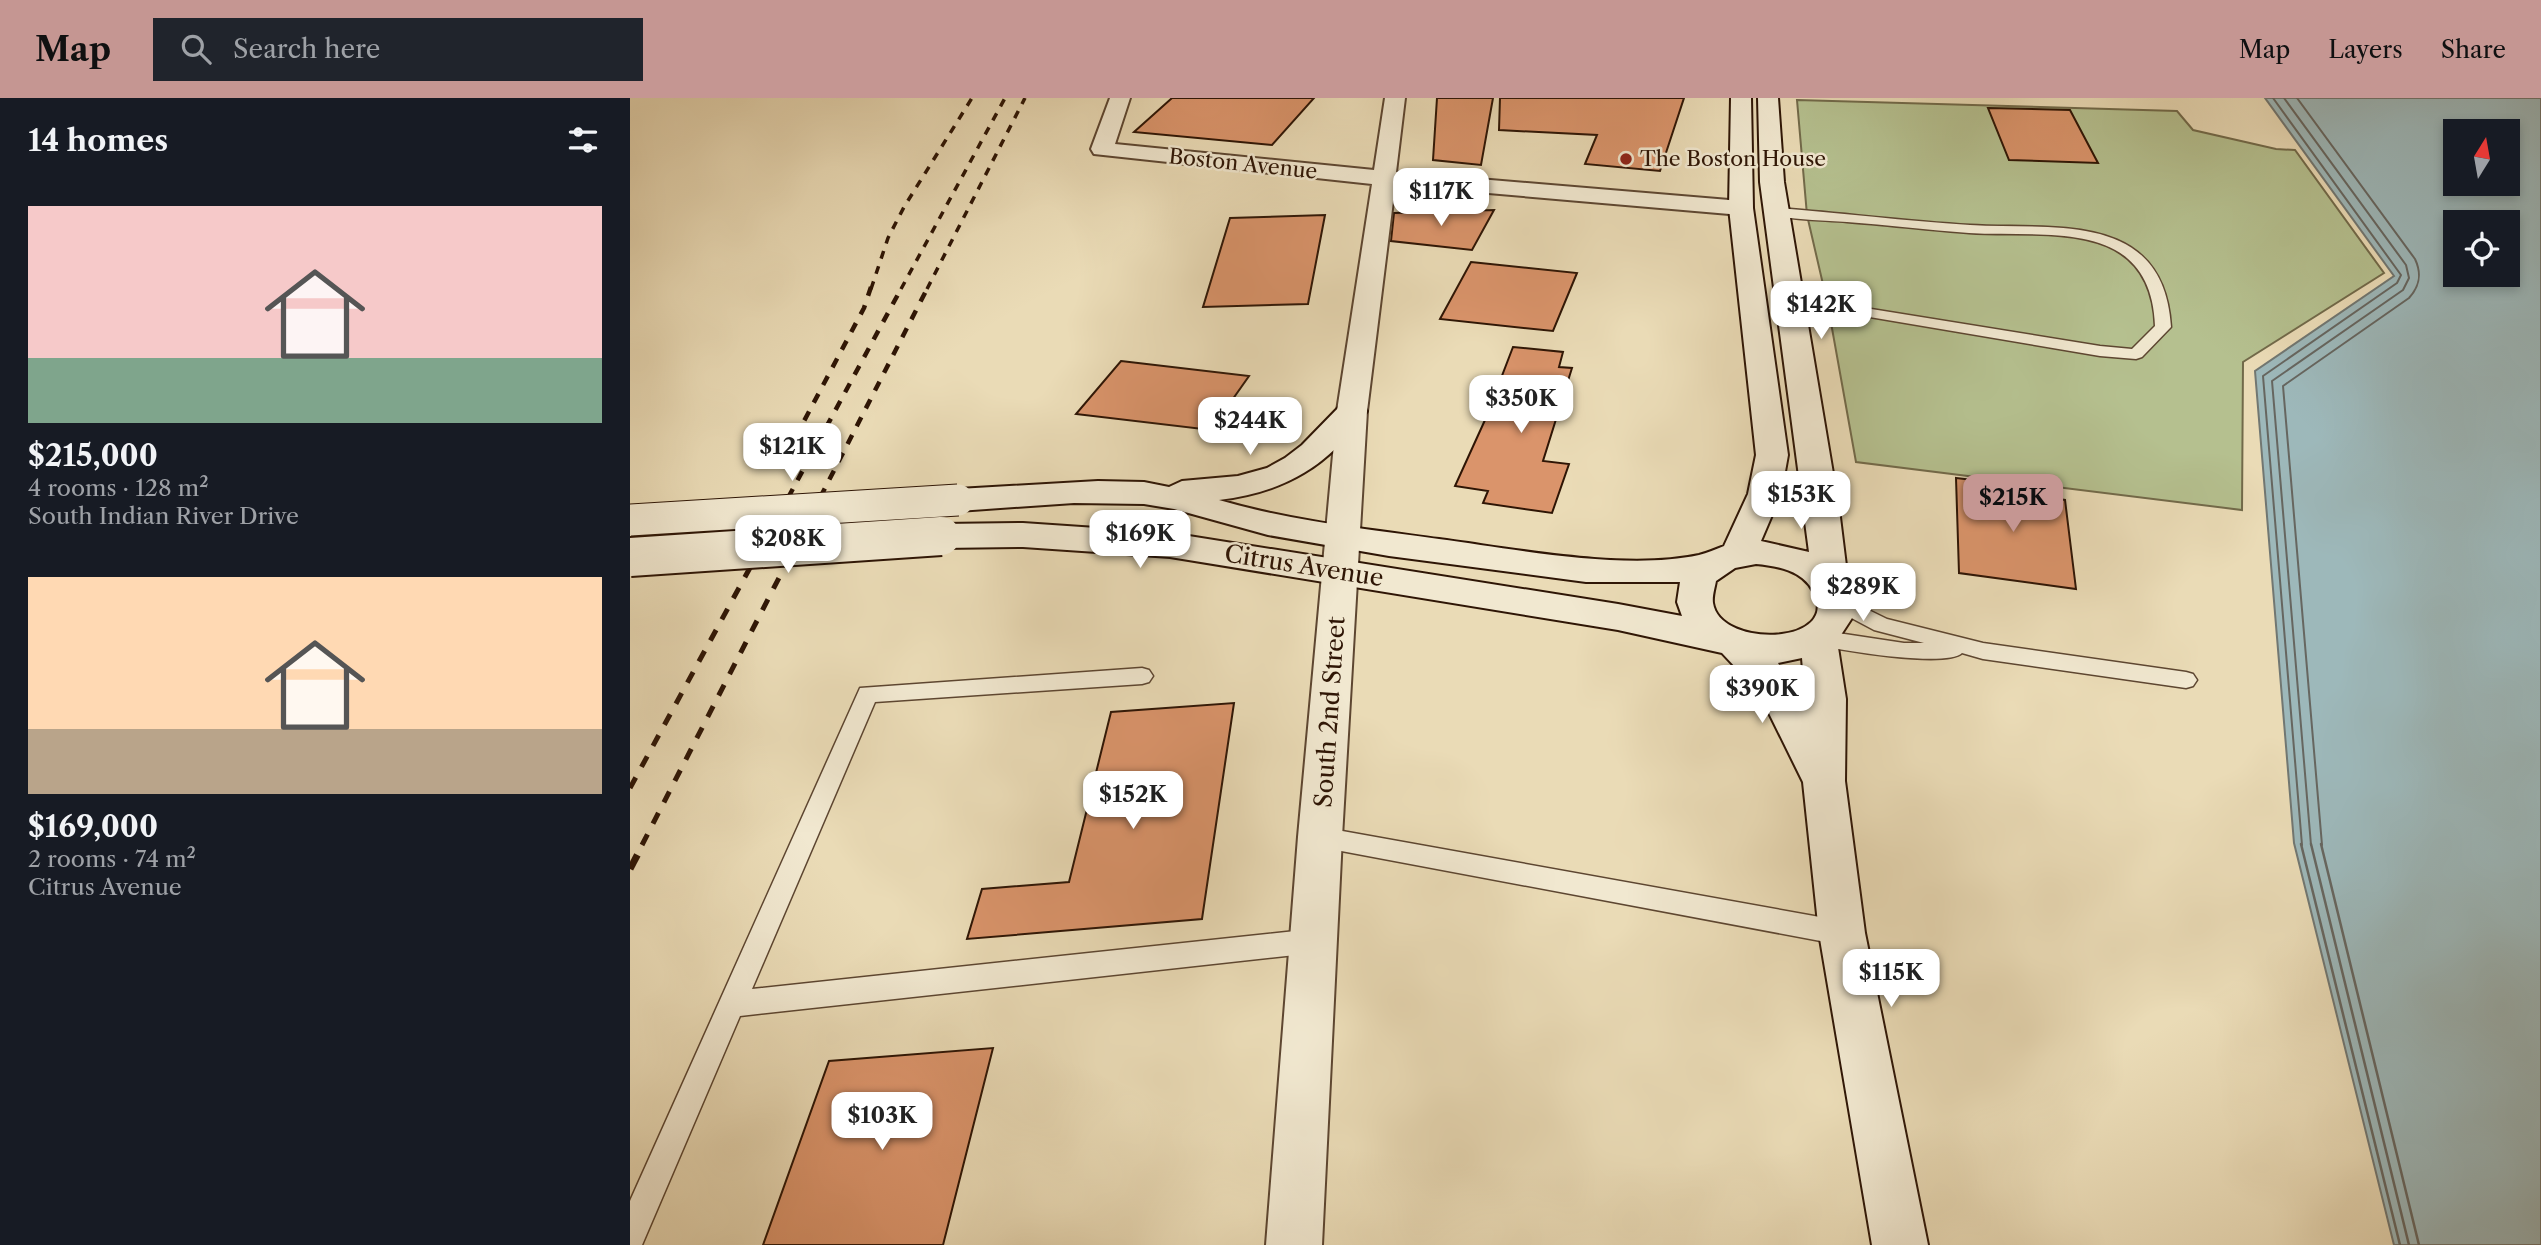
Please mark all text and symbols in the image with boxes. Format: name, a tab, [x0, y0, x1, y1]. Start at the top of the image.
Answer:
search box	[153, 18, 643, 81]
text: Map	[35, 29, 111, 70]
icon: search	[177, 30, 215, 68]
text: Search here	[233, 33, 380, 65]
text: Map	[2239, 35, 2290, 64]
text: Layers	[2328, 35, 2403, 64]
text: Share	[2441, 35, 2506, 64]
north arrow	[2443, 119, 2520, 196]
map controls	[2443, 119, 2520, 287]
icon: filters	[564, 121, 602, 159]
text: 14 homes	[28, 122, 168, 159]
street label: Boston Avenue	[1167, 143, 1319, 184]
place label: The Boston House	[1640, 146, 1826, 171]
marker: The Boston House	[1618, 151, 1634, 167]
pin: $117K	[1392, 169, 1490, 228]
text: $117K	[1409, 177, 1473, 205]
button: locate	[2443, 210, 2520, 287]
icon: home	[252, 251, 378, 377]
pin: $142K	[1772, 282, 1870, 341]
text: $142K	[1787, 290, 1855, 318]
pin: $350K	[1472, 376, 1570, 435]
text: $350K	[1485, 384, 1557, 412]
pin: $244K	[1201, 398, 1299, 457]
text: $244K	[1214, 406, 1286, 434]
pin: $121K	[743, 424, 841, 483]
text: $121K	[759, 432, 825, 460]
text: $215,000	[28, 437, 158, 474]
pin: $153K	[1752, 472, 1850, 531]
text: 4 rooms · 128 m²	[28, 474, 209, 502]
pin: $215K	[1964, 474, 2062, 534]
text: $153K	[1767, 480, 1835, 508]
text: $215K	[1979, 483, 2047, 511]
text: South Indian River Drive	[28, 502, 299, 530]
pin: $169K	[1091, 510, 1189, 570]
pin: $208K	[739, 516, 837, 575]
text: $169K	[1105, 519, 1175, 547]
text: $208K	[751, 524, 825, 552]
street label: Citrus Avenue	[1223, 539, 1386, 592]
pin: $289K	[1814, 564, 1912, 623]
text: $289K	[1827, 572, 1899, 600]
street label: South 2nd Street	[1308, 615, 1351, 809]
icon: home	[252, 622, 378, 748]
pin: $390K	[1713, 666, 1811, 725]
text: $390K	[1726, 674, 1798, 702]
pin: $152K	[1084, 772, 1182, 831]
text: $152K	[1099, 780, 1167, 808]
text: $169,000	[28, 808, 158, 845]
text: 2 rooms · 74 m²	[28, 845, 196, 873]
text: Citrus Avenue	[28, 873, 182, 901]
pin: $115K	[1842, 950, 1940, 1009]
text: $115K	[1859, 958, 1923, 986]
pin: $103K	[833, 1093, 931, 1152]
text: $103K	[847, 1101, 917, 1129]

